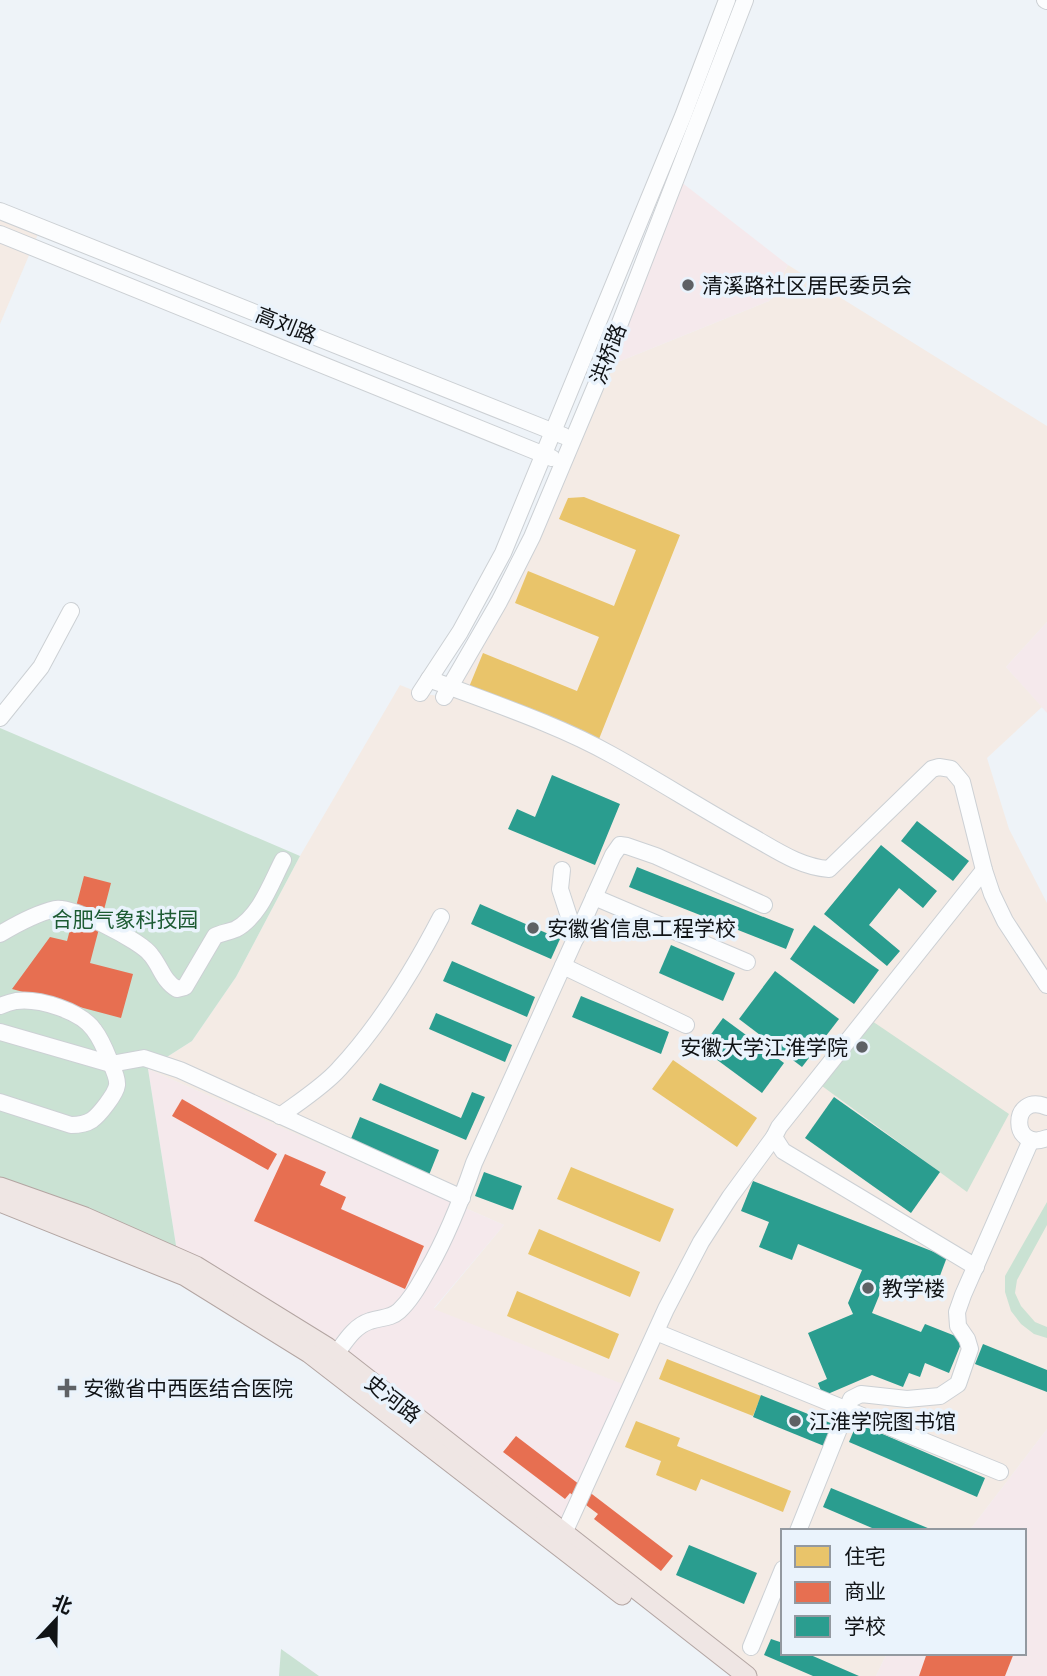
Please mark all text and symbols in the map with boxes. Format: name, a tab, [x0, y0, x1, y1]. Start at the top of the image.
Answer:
place label: 清溪路社区居民委员会	[702, 273, 912, 298]
marker: 清溪路社区居民委员会	[680, 277, 696, 293]
street label: 高刘路	[252, 302, 320, 348]
street label: 洪桥路	[585, 320, 631, 388]
park label: 合肥气象科技园	[52, 907, 199, 932]
place label: 安徽省信息工程学校	[547, 916, 736, 941]
marker: 安徽省信息工程学校	[525, 920, 541, 936]
place label: 安徽大学江淮学院	[680, 1035, 848, 1060]
marker: 安徽大学江淮学院	[854, 1039, 870, 1055]
place label: 教学楼	[882, 1276, 945, 1301]
marker: 教学楼	[860, 1280, 876, 1296]
street label: 史河路	[360, 1370, 426, 1428]
place label: 安徽省中西医结合医院	[83, 1376, 293, 1401]
marker: 安徽省中西医结合医院	[57, 1378, 77, 1398]
place label: 江淮学院图书馆	[809, 1409, 956, 1434]
marker: 江淮学院图书馆	[787, 1413, 803, 1429]
legend	[781, 1529, 1026, 1655]
text: 住宅	[844, 1544, 886, 1569]
text: 商业	[844, 1579, 886, 1604]
north arrow	[21, 1585, 91, 1655]
text: 北	[49, 1590, 75, 1619]
text: 学校	[844, 1614, 886, 1639]

